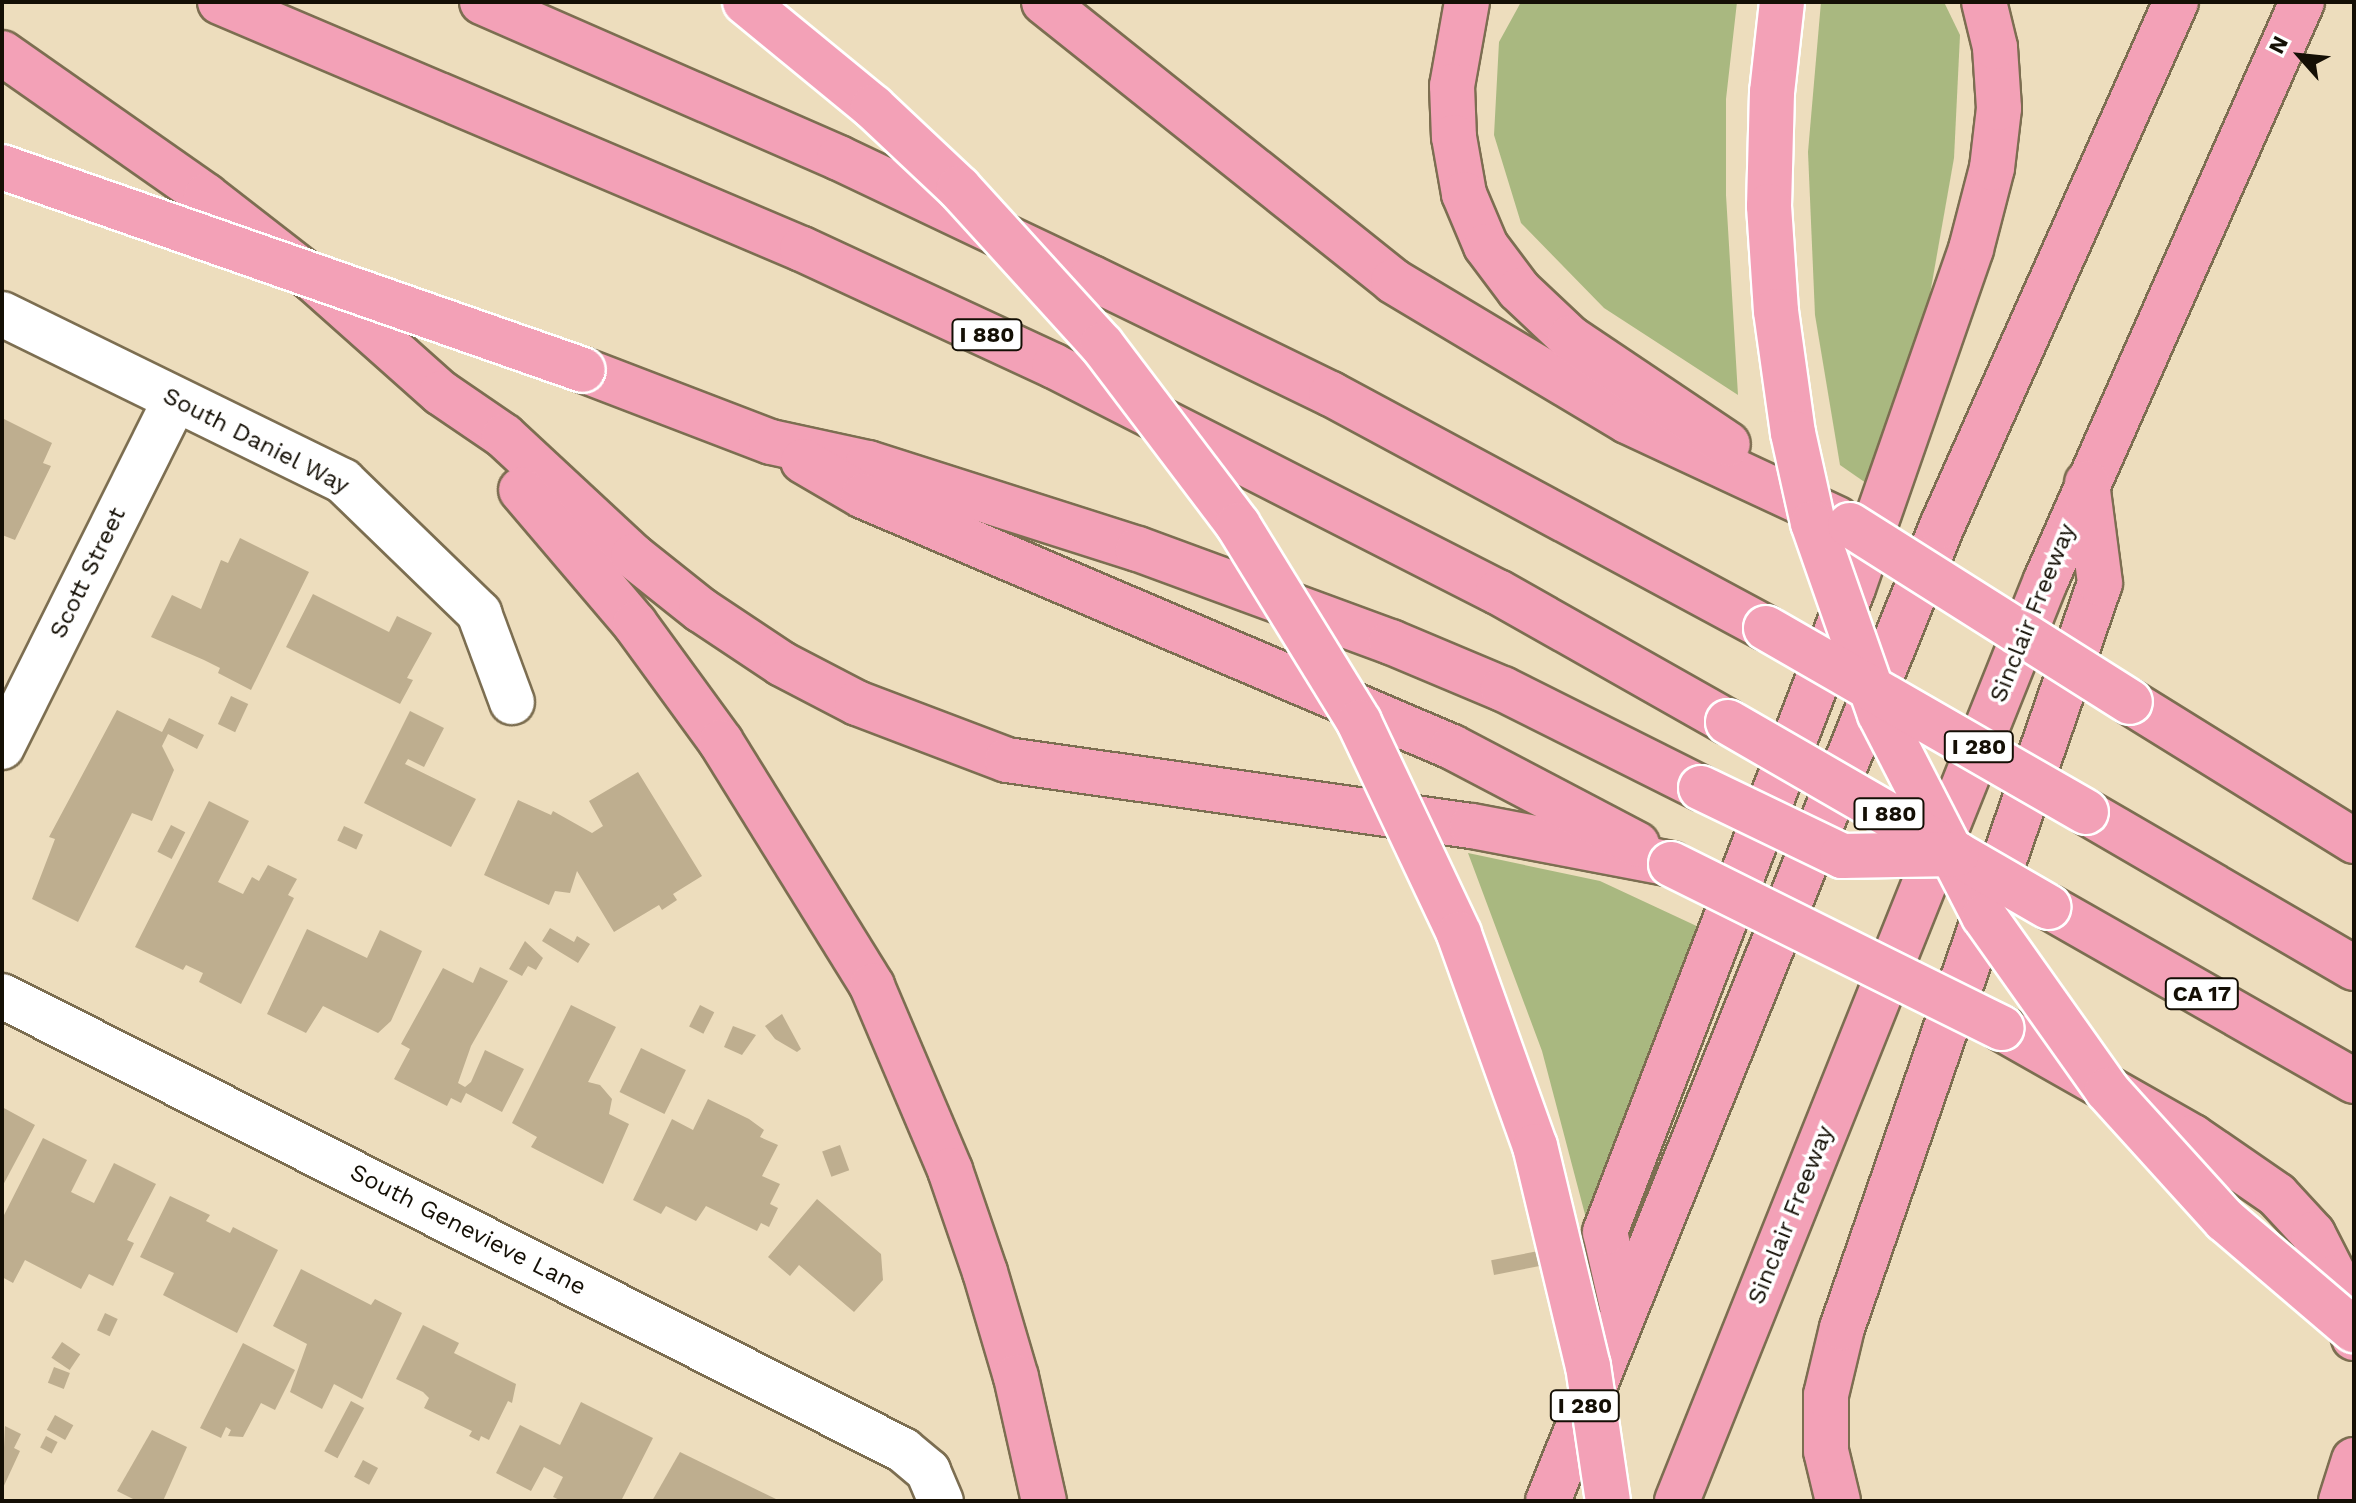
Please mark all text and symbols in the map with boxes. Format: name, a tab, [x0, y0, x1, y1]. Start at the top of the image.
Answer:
north arrow	[2260, 16, 2340, 96]
text: N	[2263, 32, 2293, 58]
road number: I 880	[951, 317, 1023, 353]
street label: South Daniel Way	[157, 381, 355, 501]
street label: Scott Street	[44, 503, 132, 643]
street label: Sinclair Freeway	[1984, 519, 2082, 707]
road number: I 280	[1943, 729, 2015, 765]
road number: I 880	[1853, 796, 1925, 832]
road number: CA 17	[2164, 976, 2240, 1012]
street label: Sinclair Freeway	[1742, 1121, 1840, 1309]
street label: South Genevieve Lane	[345, 1158, 591, 1302]
road number: I 280	[1549, 1388, 1621, 1424]

